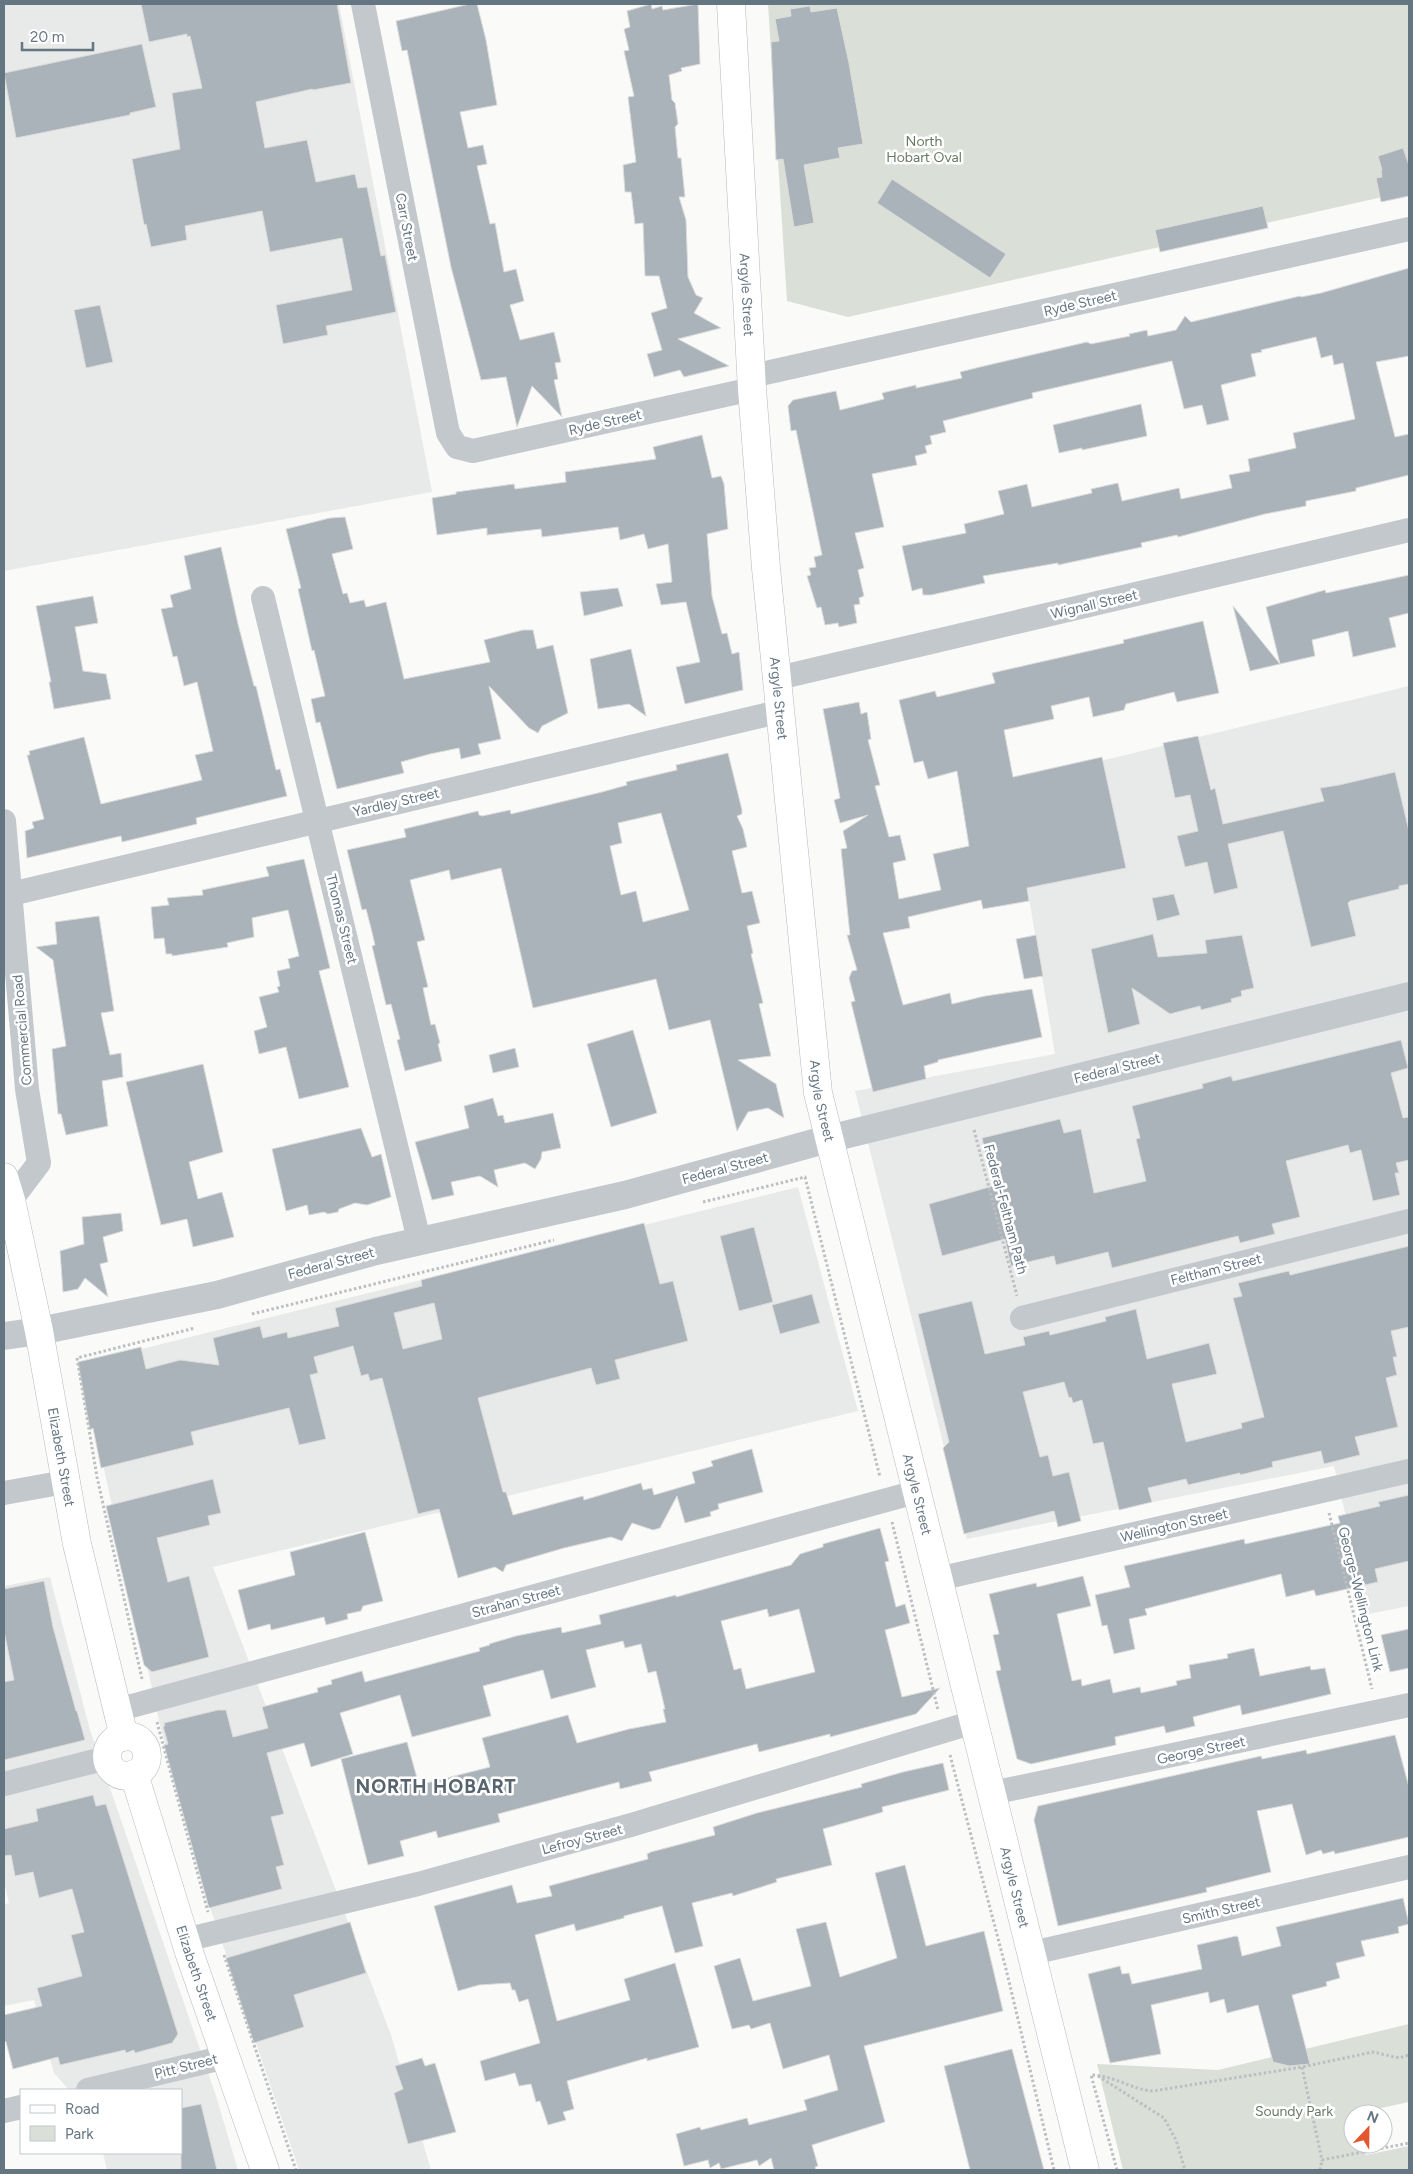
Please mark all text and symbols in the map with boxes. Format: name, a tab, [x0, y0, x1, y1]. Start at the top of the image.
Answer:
scale bar	[22, 20, 94, 52]
text: 20 m	[30, 28, 64, 46]
park label: North Hobart Oval	[886, 133, 962, 166]
street label: Carr Street	[392, 191, 421, 263]
street label: Argyle Street	[736, 253, 757, 337]
street label: Ryde Street	[1042, 287, 1118, 320]
street label: Ryde Street	[567, 406, 643, 439]
street label: Wignall Street	[1049, 586, 1139, 623]
street label: Argyle Street	[766, 656, 791, 741]
street label: Yardley Street	[351, 784, 441, 821]
street label: Thomas Street	[322, 872, 361, 966]
street label: Commercial Road	[9, 974, 36, 1086]
street label: Federal Street	[1072, 1050, 1162, 1087]
street label: Argyle Street	[806, 1059, 838, 1144]
street label: Federal-Feltham Path	[980, 1142, 1031, 1276]
street label: Federal Street	[680, 1149, 770, 1188]
street label: Federal Street	[286, 1244, 376, 1283]
street label: Feltham Street	[1169, 1250, 1263, 1289]
street label: Elizabeth Street	[44, 1406, 78, 1508]
street label: Argyle Street	[899, 1452, 935, 1537]
street label: Wellington Street	[1119, 1505, 1230, 1546]
street label: George-Wellington Link	[1334, 1525, 1387, 1673]
street label: Strahan Street	[470, 1581, 562, 1621]
street label: George Street	[1155, 1733, 1247, 1768]
district label: NORTH HOBART	[355, 1775, 517, 1798]
street label: Lefroy Street	[540, 1821, 624, 1858]
street label: Argyle Street	[996, 1845, 1033, 1930]
street label: Smith Street	[1180, 1893, 1262, 1928]
street label: Elizabeth Street	[172, 1923, 221, 2024]
street label: Pitt Street	[153, 2050, 220, 2083]
legend	[20, 2089, 182, 2154]
text: Road	[65, 2100, 100, 2118]
park label: Soundy Park	[1255, 2103, 1333, 2120]
north arrow	[1343, 2104, 1393, 2154]
text: N	[1364, 2108, 1381, 2127]
text: Park	[65, 2125, 94, 2143]

